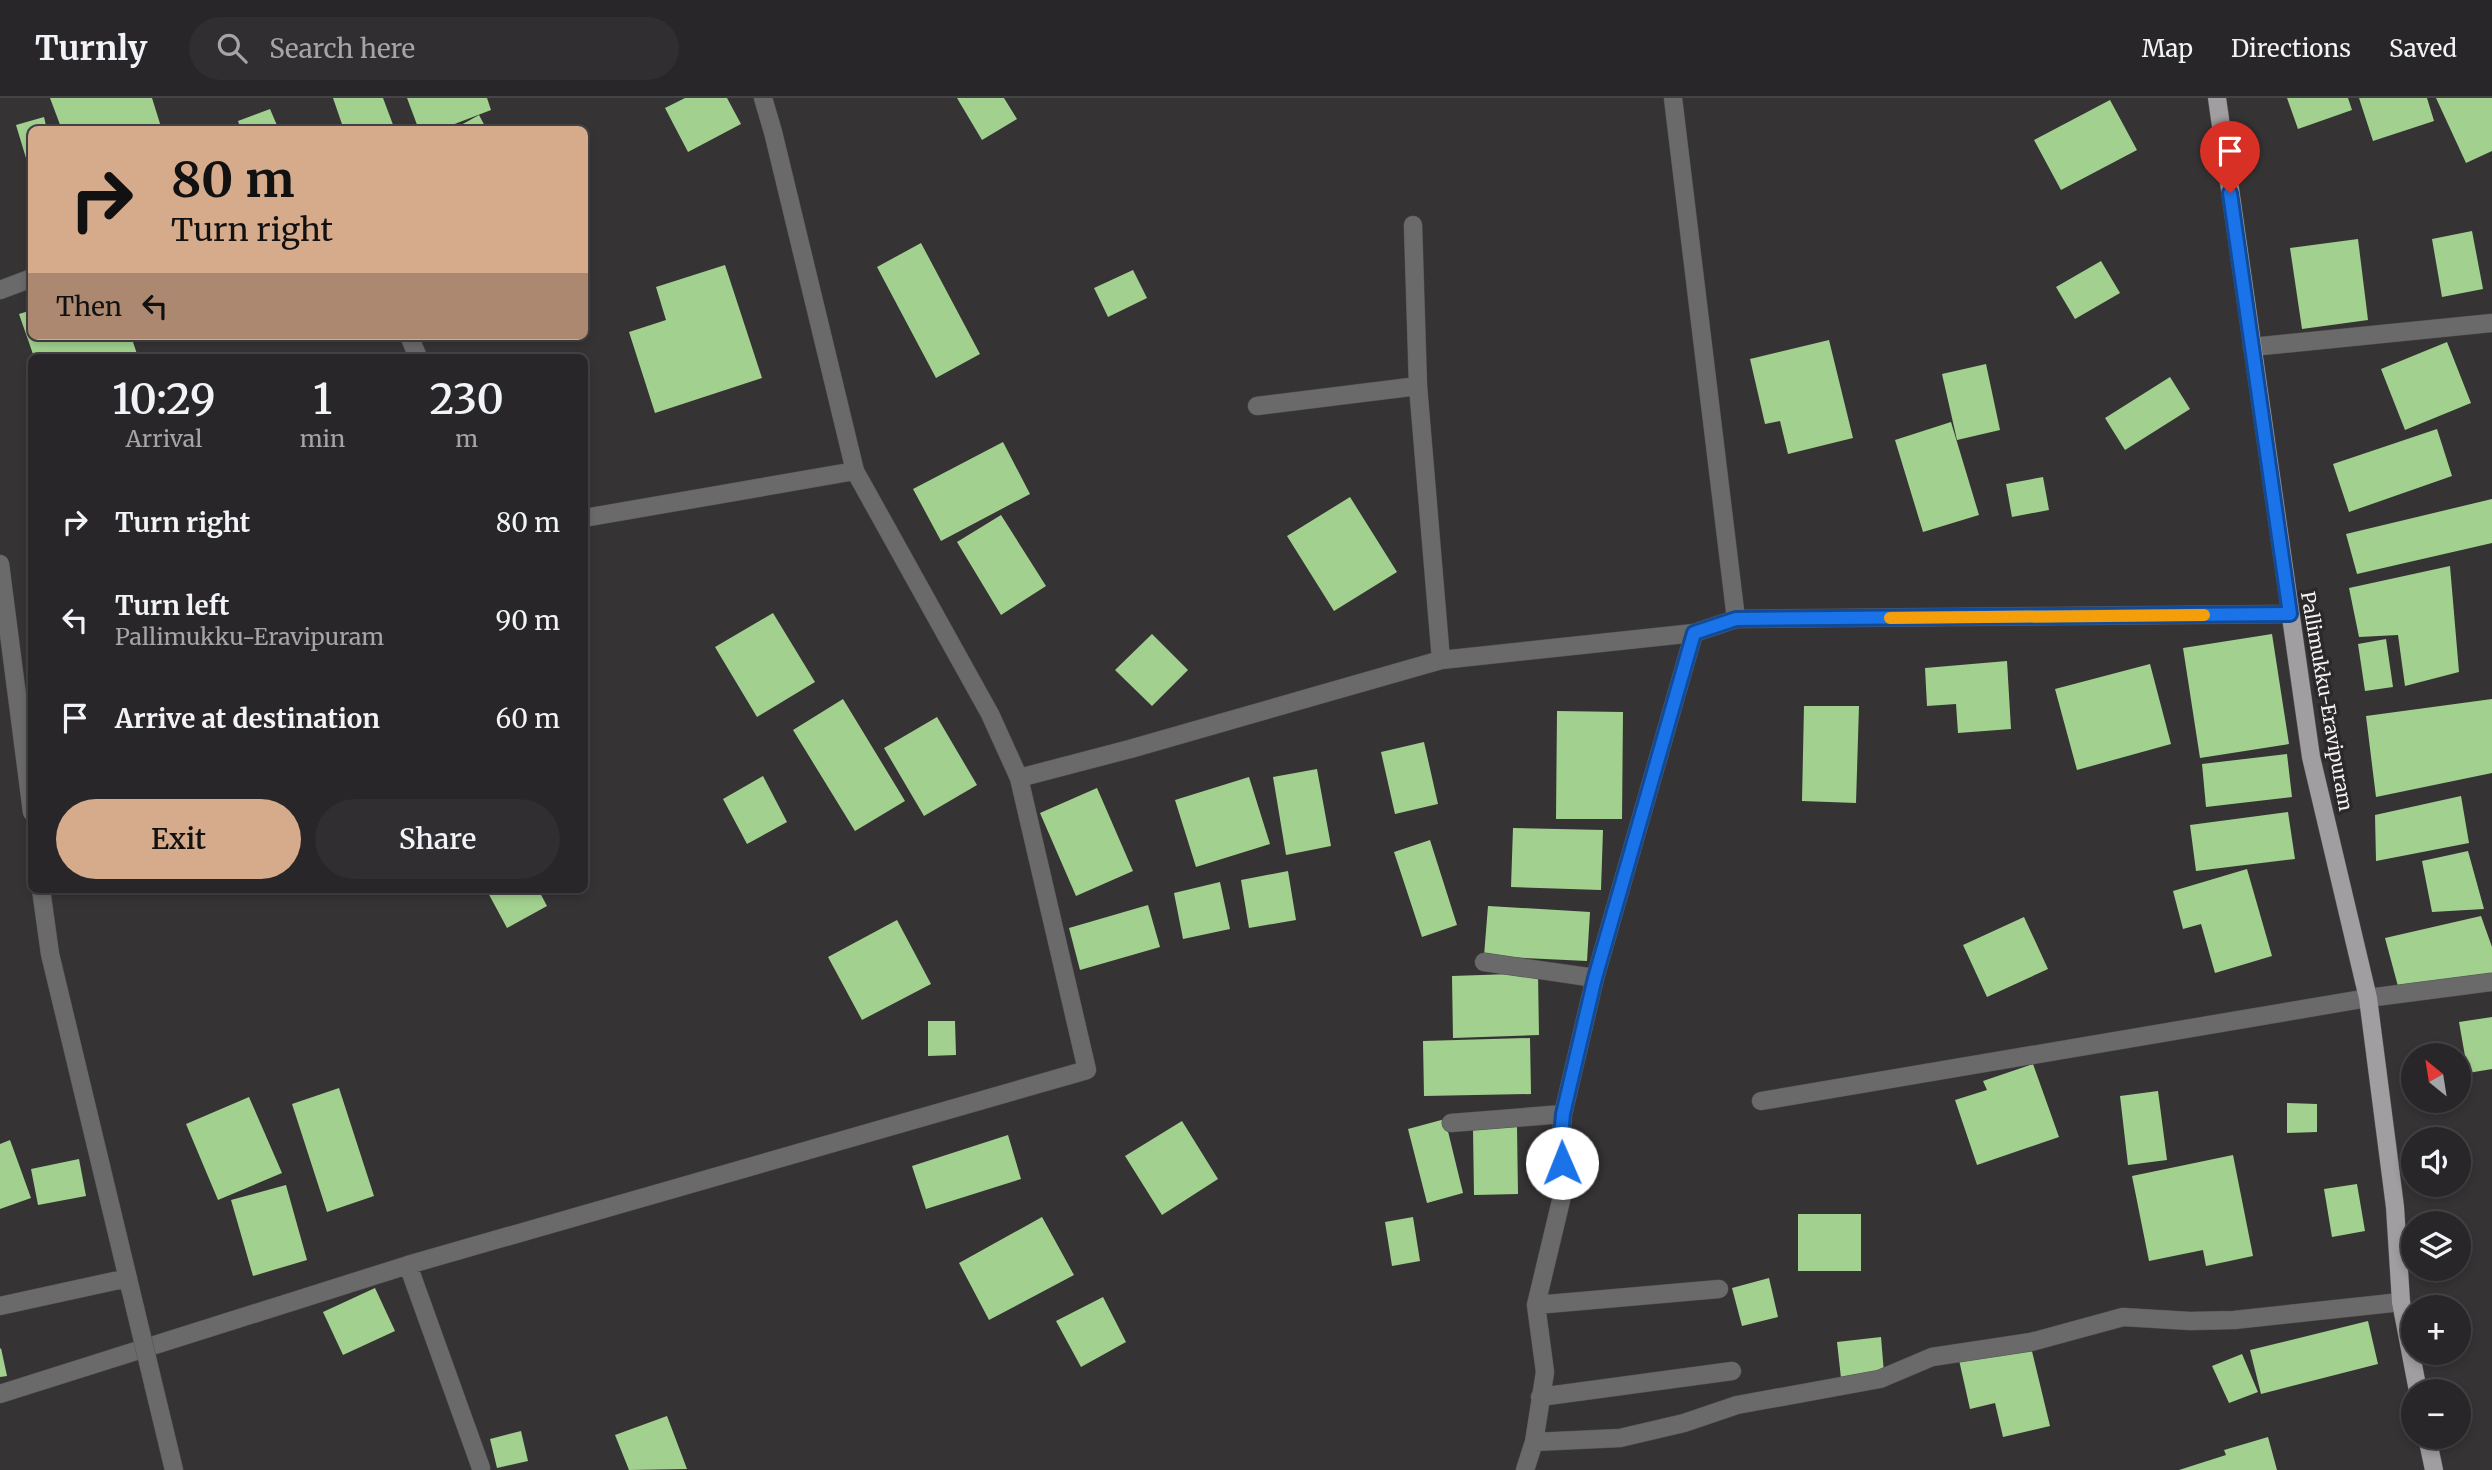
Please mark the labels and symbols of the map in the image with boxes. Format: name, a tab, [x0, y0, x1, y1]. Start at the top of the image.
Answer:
pin	[2200, 121, 2260, 193]
street label: Pallimukku-Eravipuram	[2296, 589, 2358, 813]
north arrow	[2401, 1043, 2471, 1113]
position arrow	[1525, 1126, 1599, 1200]

